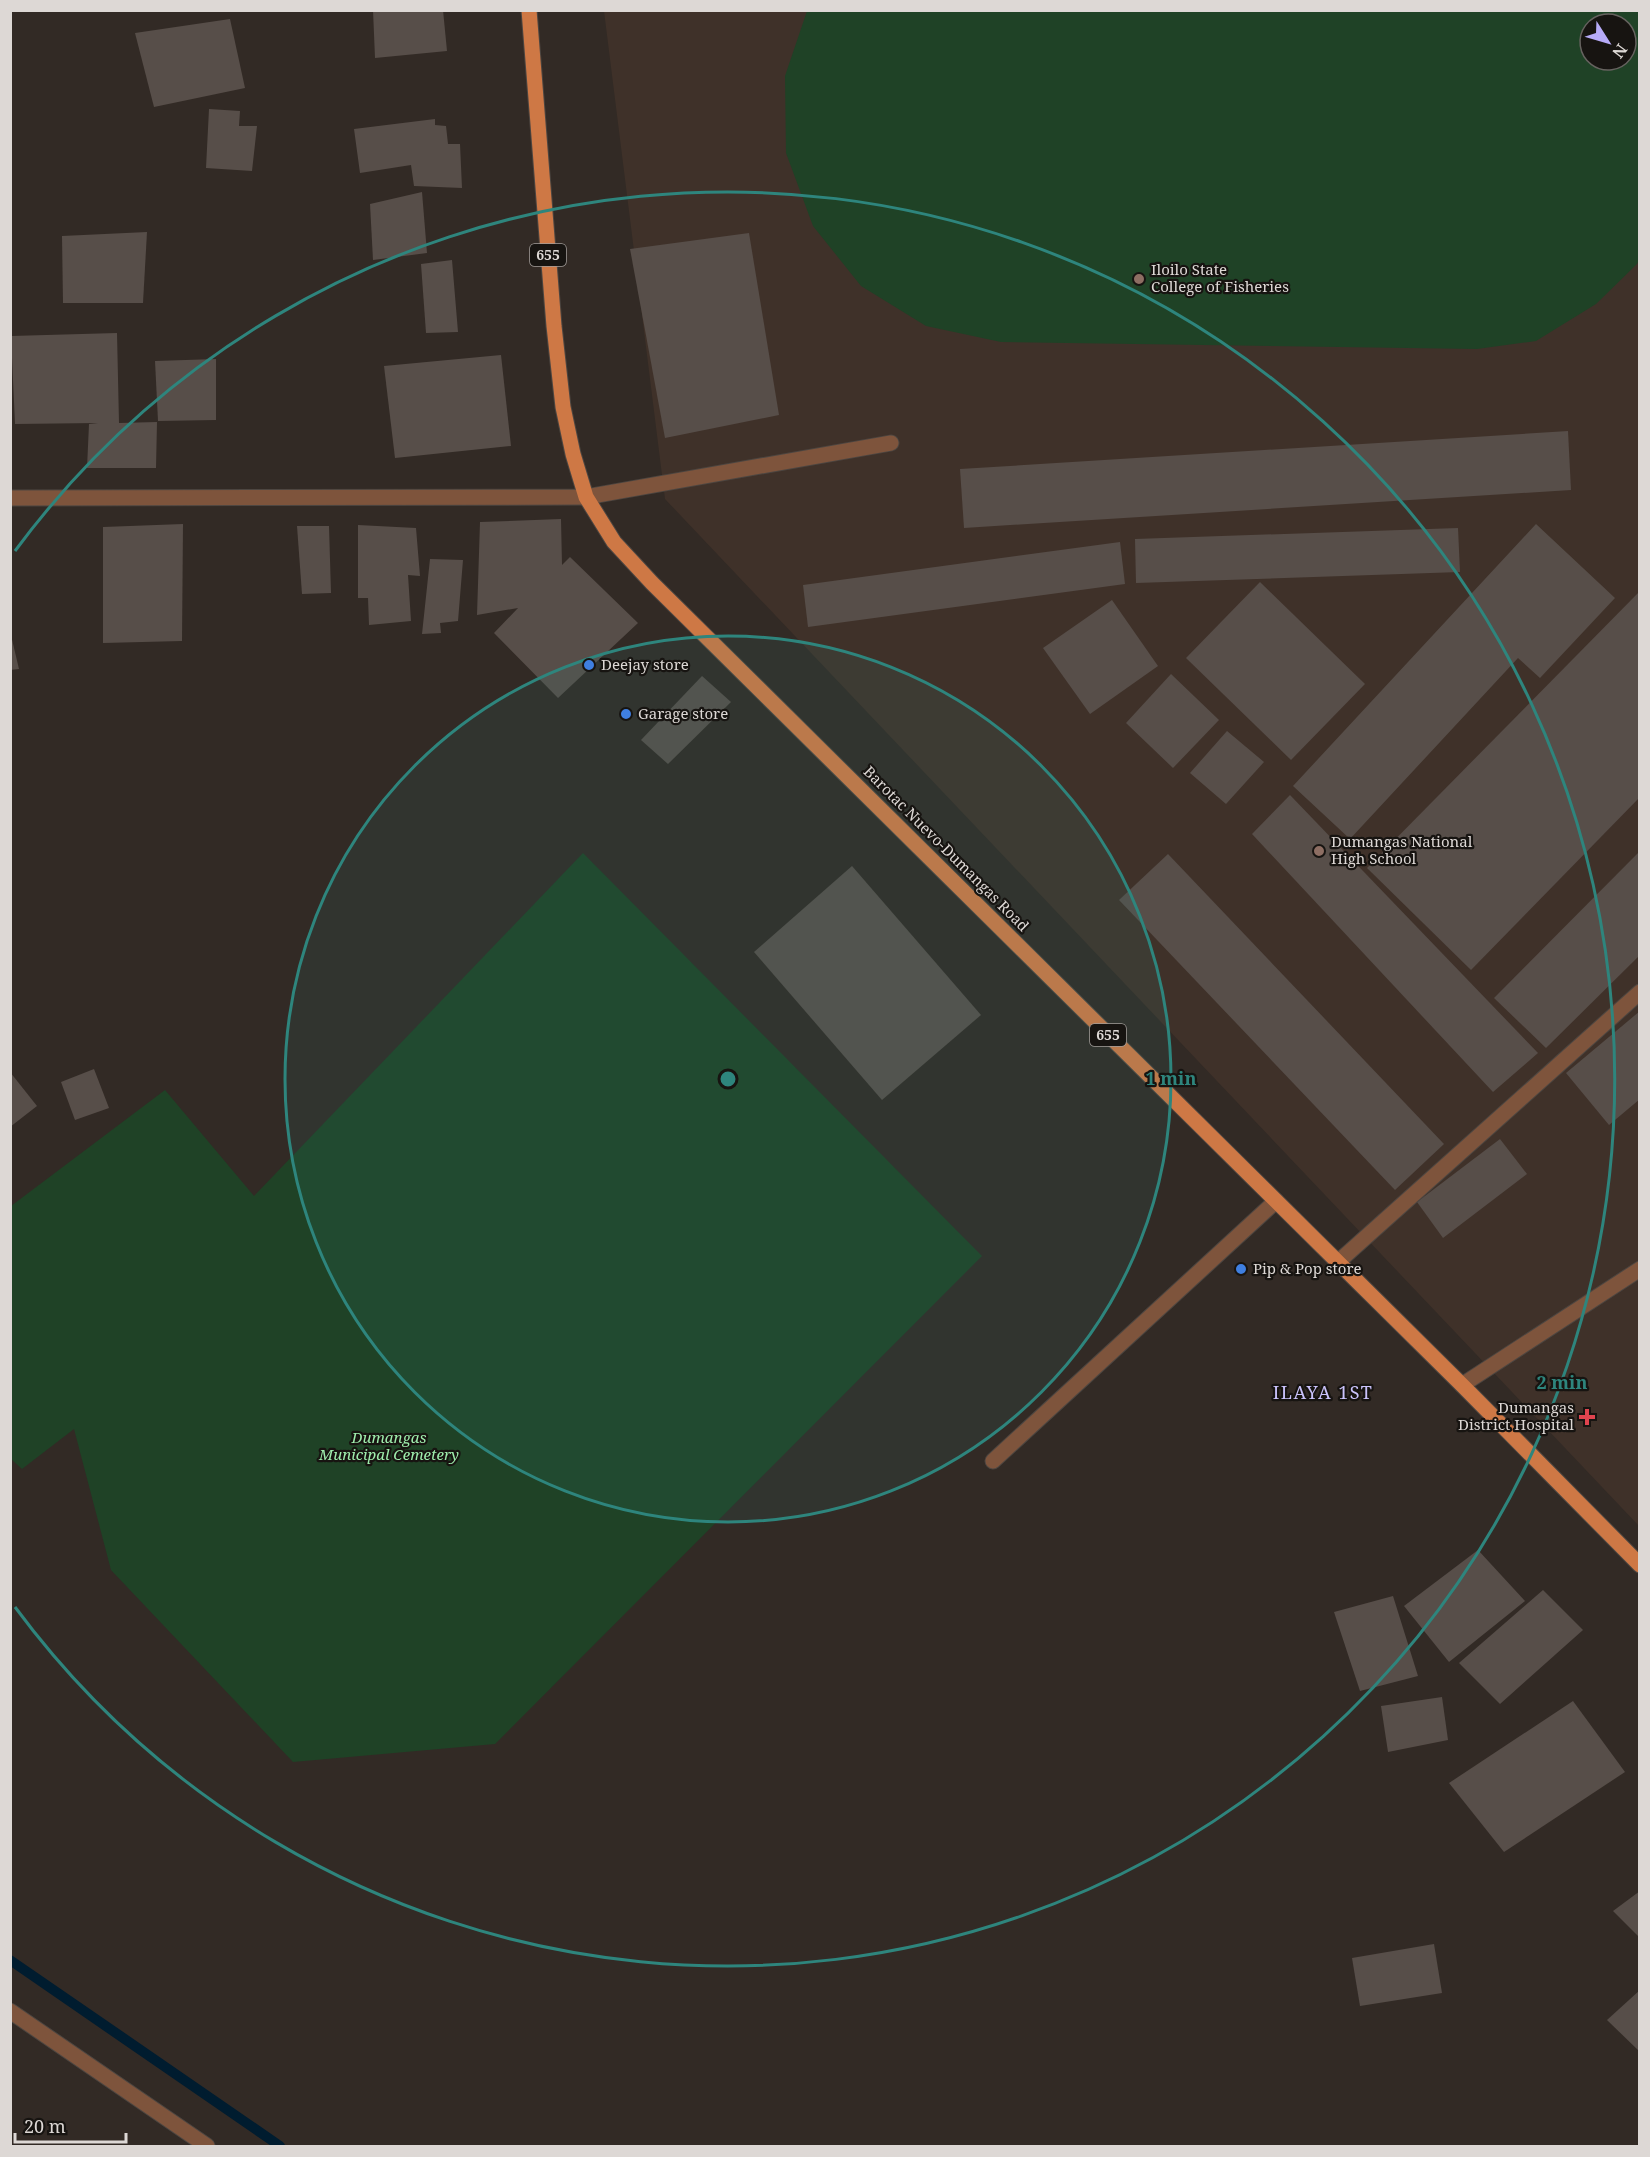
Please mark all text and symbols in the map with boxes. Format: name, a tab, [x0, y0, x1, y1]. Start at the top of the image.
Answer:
north arrow	[1578, 12, 1638, 72]
text: N	[1607, 39, 1633, 63]
road number: 655	[530, 244, 566, 266]
place label: Iloilo State College of Fisheries	[1151, 259, 1289, 296]
marker: Iloilo State College of Fisheries	[1132, 272, 1146, 286]
place label: Deejay store	[601, 654, 689, 674]
marker: Deejay store	[582, 658, 596, 672]
place label: Garage store	[638, 703, 728, 723]
marker: Garage store	[619, 707, 633, 721]
street label: Barotac Nuevo-Dumangas Road	[860, 761, 1034, 935]
place label: Dumangas National High School	[1331, 831, 1473, 868]
marker: Dumangas National High School	[1312, 844, 1326, 858]
road number: 655	[1090, 1024, 1126, 1046]
text: 1 min	[1146, 1066, 1196, 1090]
centre of rings	[718, 1069, 738, 1089]
place label: Pip & Pop store	[1253, 1258, 1362, 1278]
marker: Pip & Pop store	[1234, 1262, 1248, 1276]
text: 2 min	[1537, 1370, 1587, 1394]
district label: ILAYA 1ST	[1273, 1380, 1373, 1404]
place label: Dumangas District Hospital	[1458, 1397, 1574, 1434]
marker: Dumangas District Hospital	[1578, 1408, 1596, 1426]
park label: Dumangas Municipal Cemetery	[318, 1427, 459, 1464]
scale bar	[15, 2106, 126, 2144]
text: 20 m	[24, 2114, 66, 2138]

